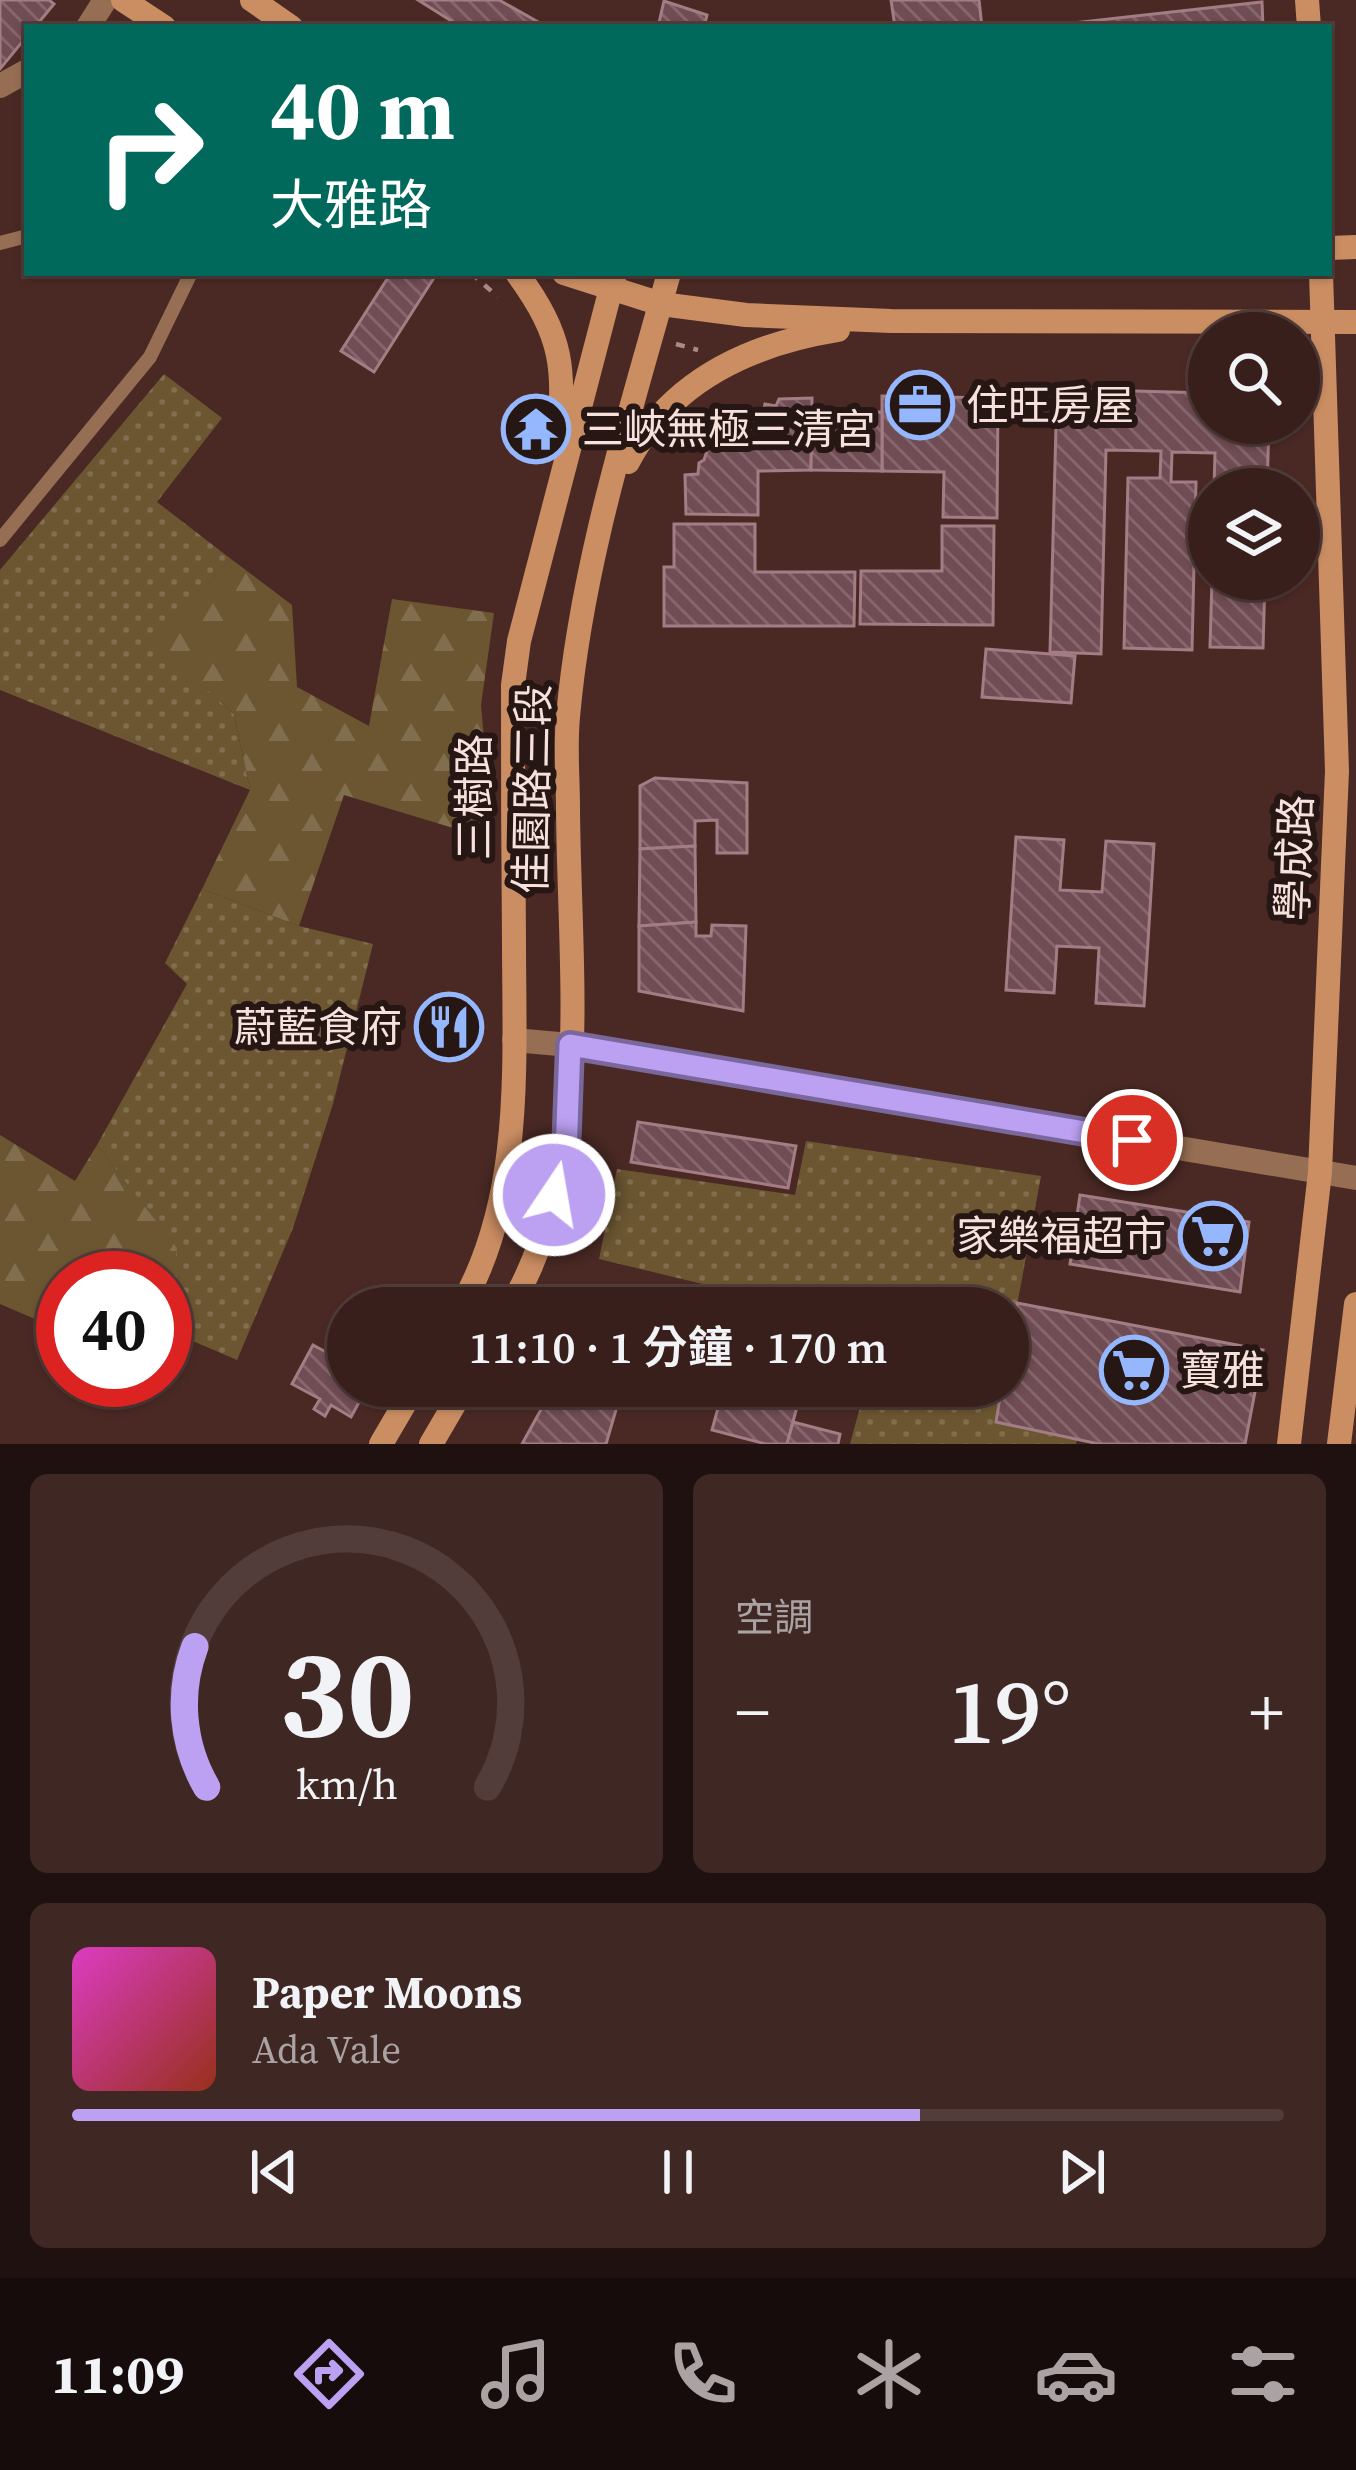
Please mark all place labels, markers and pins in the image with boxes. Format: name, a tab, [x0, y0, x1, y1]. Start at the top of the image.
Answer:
office icon: 住旺房屋	[885, 370, 955, 440]
place label: 住旺房屋	[966, 376, 1134, 434]
temple icon: 三峽無極三清宮	[501, 394, 571, 464]
place label: 三峽無極三清宮	[582, 400, 876, 458]
restaurant icon: 蔚藍食府	[414, 992, 484, 1062]
place label: 蔚藍食府	[234, 998, 402, 1056]
pin	[1081, 1089, 1183, 1191]
supermarket icon: 家樂福超市	[1178, 1201, 1248, 1271]
place label: 家樂福超市	[956, 1207, 1166, 1265]
supermarket icon: 寶雅	[1099, 1335, 1169, 1405]
place label: 寶雅	[1180, 1341, 1264, 1399]

